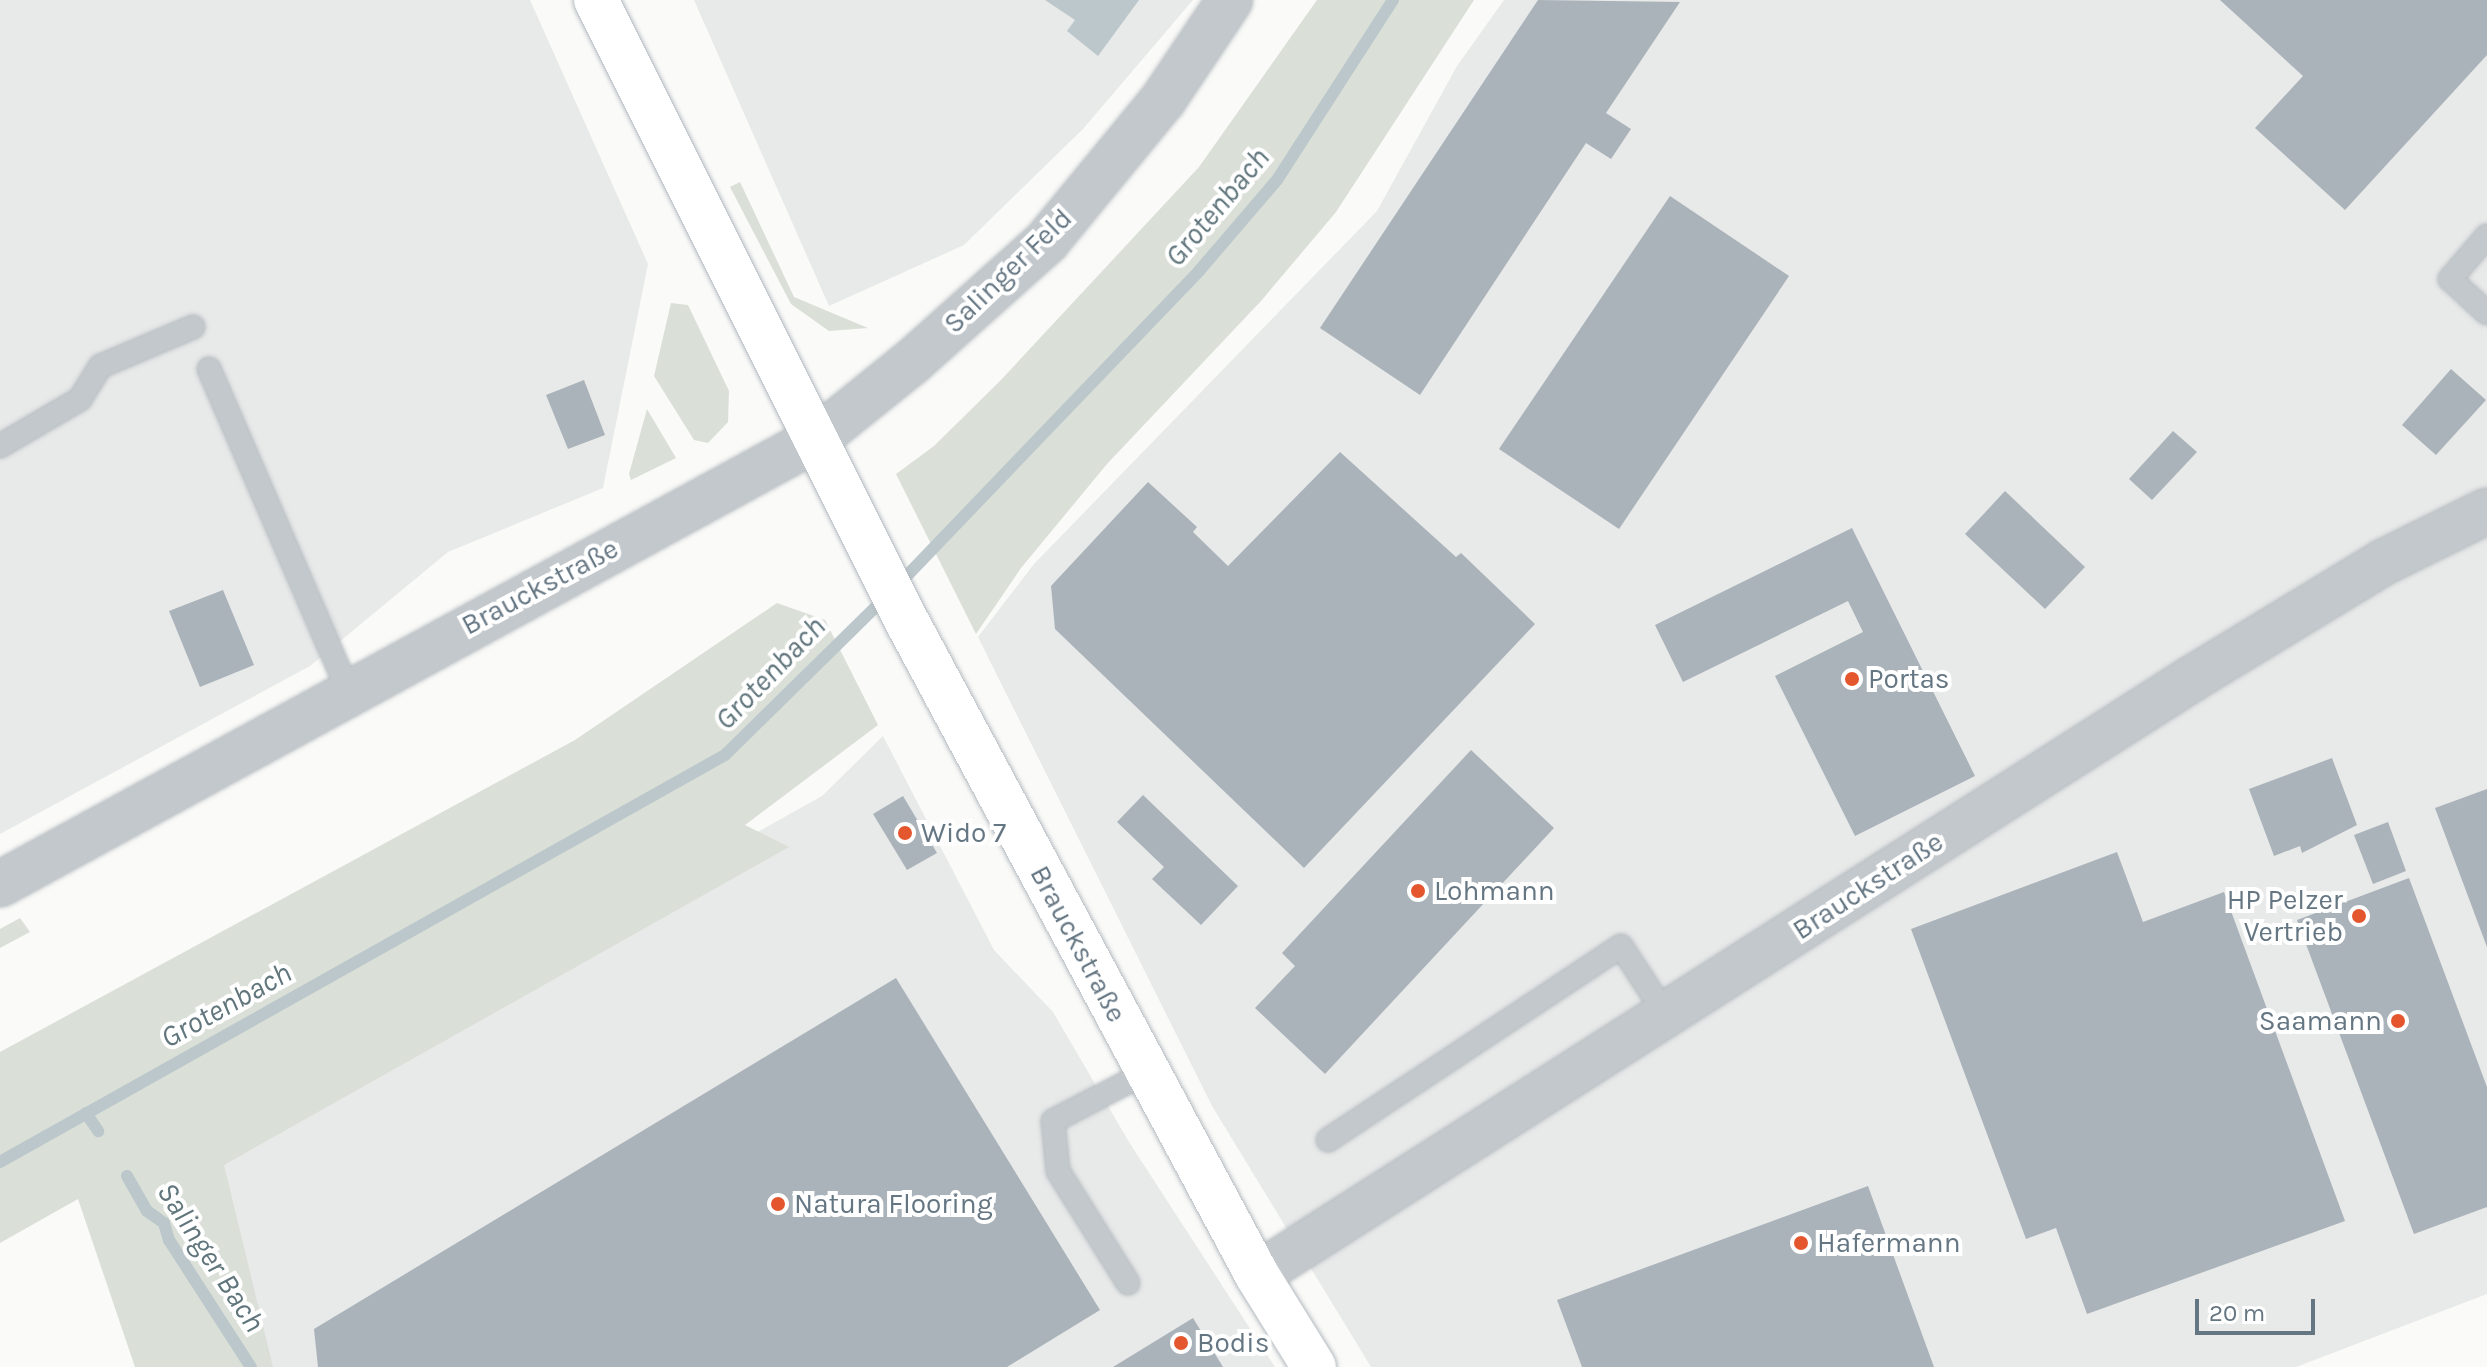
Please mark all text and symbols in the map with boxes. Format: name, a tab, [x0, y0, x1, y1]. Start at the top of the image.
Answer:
water label: Grotenbach	[1157, 140, 1277, 274]
street label: Salinger Feld	[937, 202, 1079, 340]
street label: Brauckstraße	[456, 532, 624, 642]
water label: Grotenbach	[707, 609, 833, 737]
place label: Portas	[1868, 662, 1950, 696]
marker: Portas	[1843, 670, 1861, 688]
place label: Wido 7	[921, 816, 1006, 850]
marker: Wido 7	[896, 824, 914, 842]
street label: Brauckstraße	[1787, 825, 1949, 947]
street label: Brauckstraße	[1023, 860, 1133, 1028]
place label: Lohmann	[1434, 874, 1555, 908]
marker: Lohmann	[1409, 882, 1427, 900]
place label: HP Pelzer Vertrieb	[2227, 883, 2343, 949]
marker: HP Pelzer Vertrieb	[2350, 907, 2368, 925]
water label: Grotenbach	[154, 954, 298, 1056]
place label: Saamann	[2259, 1004, 2382, 1038]
marker: Saamann	[2389, 1012, 2407, 1030]
water label: Salinger Bach	[149, 1175, 273, 1339]
place label: Natura Flooring	[794, 1187, 993, 1221]
marker: Natura Flooring	[769, 1195, 787, 1213]
place label: Hafermann	[1817, 1226, 1961, 1260]
marker: Hafermann	[1792, 1234, 1810, 1252]
scale bar	[2199, 1283, 2319, 1333]
text: 20 m	[2209, 1299, 2265, 1327]
place label: Bodis	[1197, 1326, 1269, 1360]
marker: Bodis	[1172, 1334, 1190, 1352]

